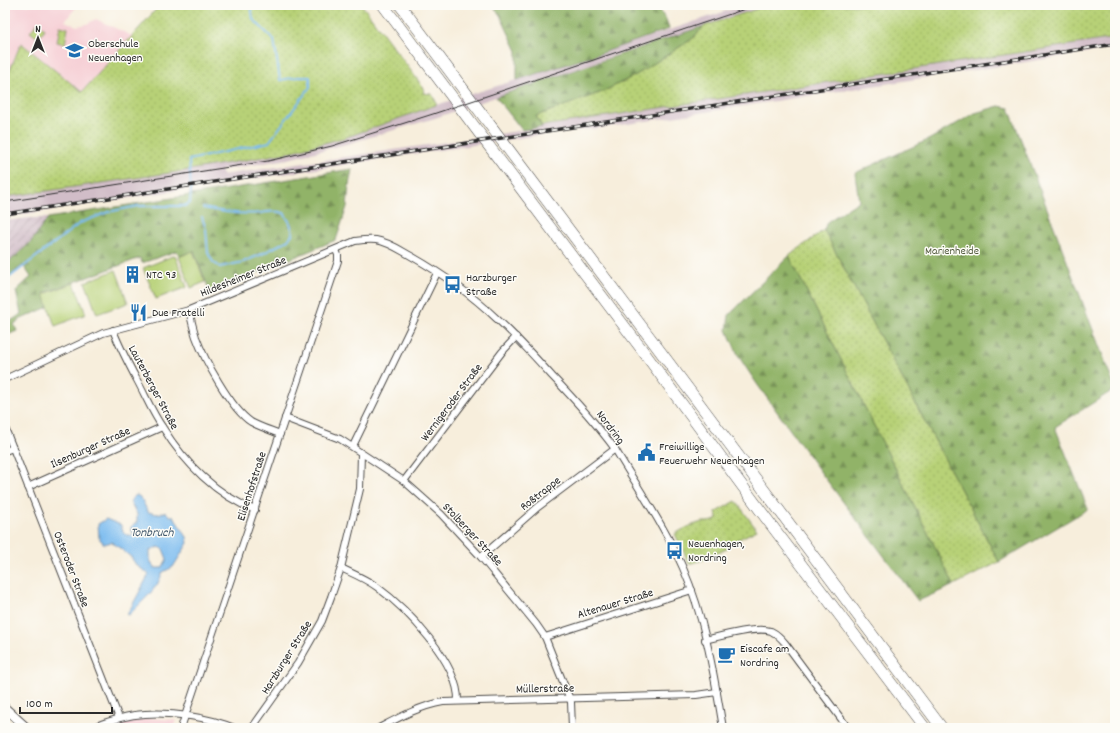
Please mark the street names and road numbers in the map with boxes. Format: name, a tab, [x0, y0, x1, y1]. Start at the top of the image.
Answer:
street label: Hildesheimer Straße	[198, 252, 289, 302]
street label: Lauterberger Straße	[123, 343, 182, 433]
street label: Wernigeroder Straße	[417, 360, 487, 445]
street label: Nordring	[591, 407, 628, 449]
street label: Ilsenburger Straße	[48, 423, 133, 474]
street label: Elisenhofstraße	[233, 450, 272, 523]
street label: Roßtrappe	[517, 473, 565, 516]
street label: Stolberger Straße	[438, 499, 506, 571]
street label: Osteroder Straße	[48, 529, 93, 610]
street label: Altenauer Straße	[575, 585, 656, 624]
street label: Harzburger Straße	[258, 618, 317, 698]
street label: Müllerstraße	[516, 680, 574, 699]

